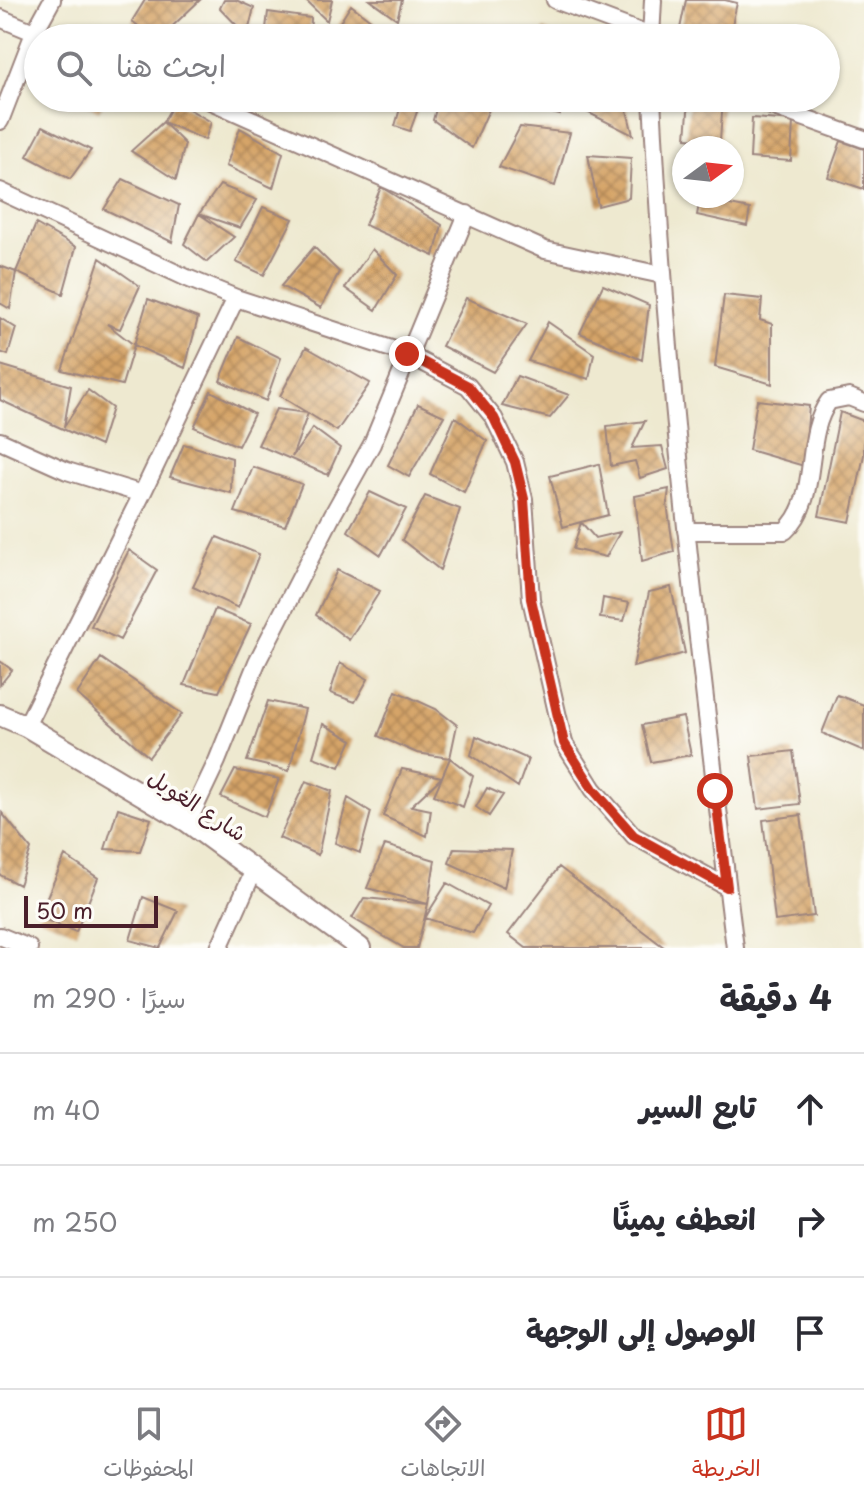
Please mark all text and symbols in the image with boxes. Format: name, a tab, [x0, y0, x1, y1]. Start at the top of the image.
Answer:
search box	[24, 24, 840, 112]
text: ابحث هنا	[116, 42, 226, 87]
icon: search	[52, 46, 96, 90]
north arrow	[672, 136, 744, 208]
route end	[389, 336, 425, 372]
street label: شارع الغويل	[142, 760, 254, 849]
route start	[697, 773, 733, 809]
scale bar	[24, 892, 158, 928]
text: 50 m	[36, 893, 93, 926]
text: 4 دقيقة	[719, 971, 832, 1023]
text: سيرًا · 290 m	[32, 978, 186, 1017]
text: تابع السير	[639, 1083, 756, 1128]
icon: ahead	[788, 1087, 832, 1131]
text: 40 m	[32, 1090, 100, 1129]
text: انعطف يمينًا	[612, 1195, 756, 1240]
icon: right	[788, 1199, 832, 1243]
text: 250 m	[32, 1202, 118, 1241]
text: الوصول إلى الوجهة	[526, 1307, 756, 1352]
icon: arrive	[788, 1311, 832, 1355]
tab: المحفوظات	[103, 1402, 194, 1488]
tab: الاتجاهات	[401, 1402, 485, 1488]
tab: الخريطة	[692, 1402, 761, 1488]

